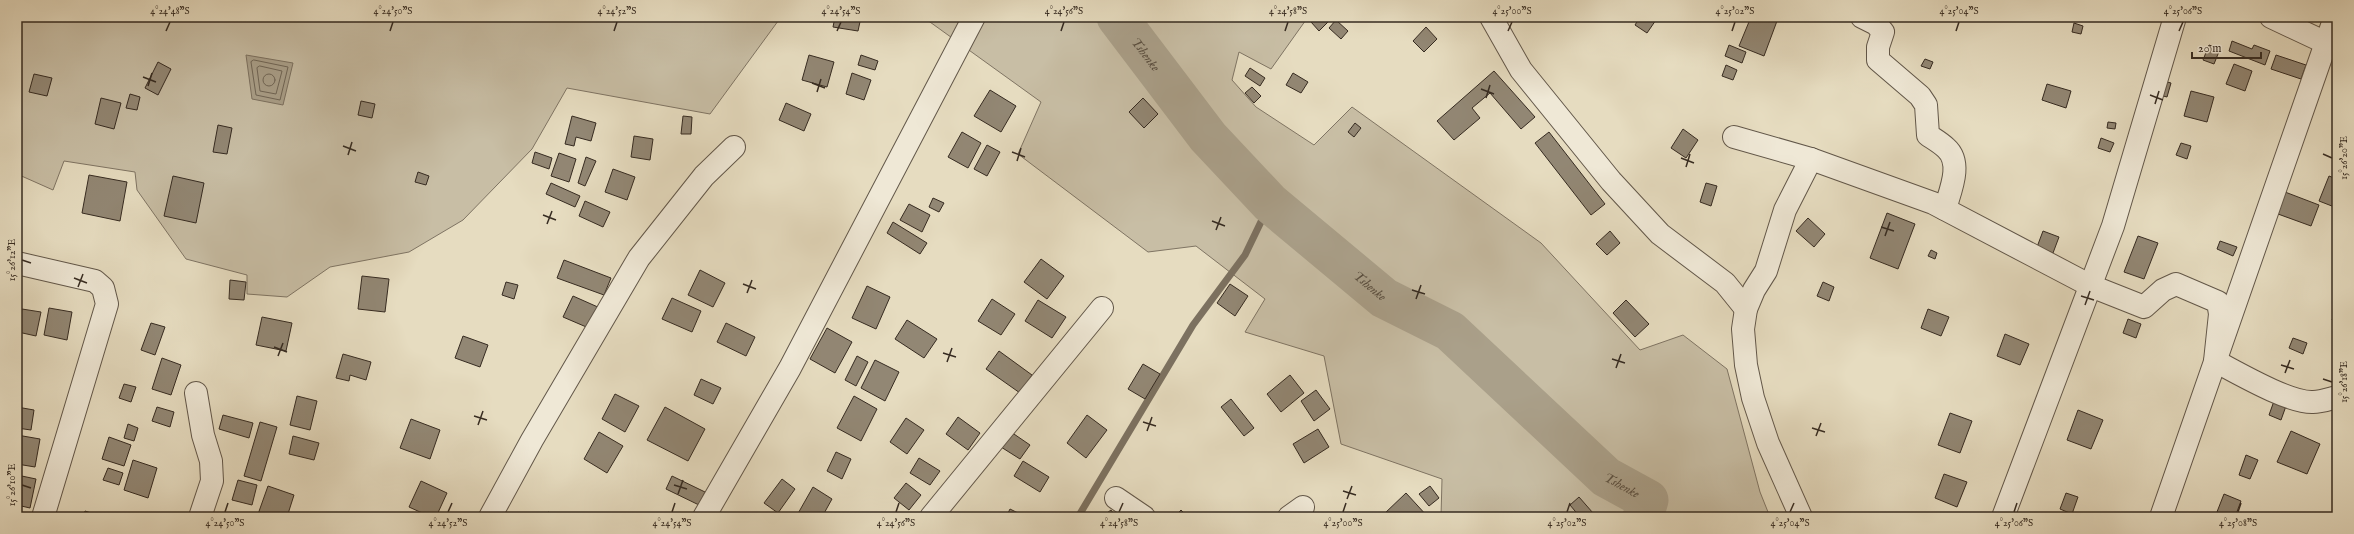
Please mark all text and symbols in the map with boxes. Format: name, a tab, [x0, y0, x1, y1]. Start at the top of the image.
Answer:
text: 4°24'48"S	[150, 5, 190, 18]
text: 4°24'50"S	[373, 5, 413, 18]
text: 4°24'52"S	[598, 5, 636, 18]
text: 4°24'54"S	[822, 5, 861, 18]
text: 4°24'56"S	[1045, 5, 1083, 18]
text: 4°24'58"S	[1269, 5, 1307, 18]
text: 4°25'00"S	[1492, 5, 1532, 18]
text: 4°25'02"S	[1716, 5, 1754, 18]
text: 4°25'04"S	[1939, 5, 1979, 18]
text: 4°25'06"S	[2164, 5, 2202, 18]
water label: Tshenke	[1127, 34, 1164, 75]
scale bar	[2192, 34, 2261, 60]
text: 20 m	[2198, 41, 2221, 56]
text: 15°26'20"E	[2338, 136, 2351, 180]
text: 15°26'12"E	[6, 239, 19, 281]
water label: Tshenke	[1350, 267, 1390, 305]
text: 15°26'18"E	[2338, 361, 2351, 403]
text: 15°26'10"E	[6, 464, 19, 506]
water label: Tshenke	[1601, 469, 1643, 503]
text: 4°24'50"S	[205, 517, 245, 530]
text: 4°24'52"S	[429, 517, 467, 530]
text: 4°24'54"S	[653, 517, 692, 530]
text: 4°24'56"S	[877, 517, 915, 530]
text: 4°24'58"S	[1100, 517, 1138, 530]
text: 4°25'00"S	[1323, 517, 1363, 530]
text: 4°25'02"S	[1548, 517, 1586, 530]
text: 4°25'04"S	[1770, 517, 1810, 530]
text: 4°25'06"S	[1995, 517, 2033, 530]
text: 4°25'08"S	[2219, 517, 2257, 530]

